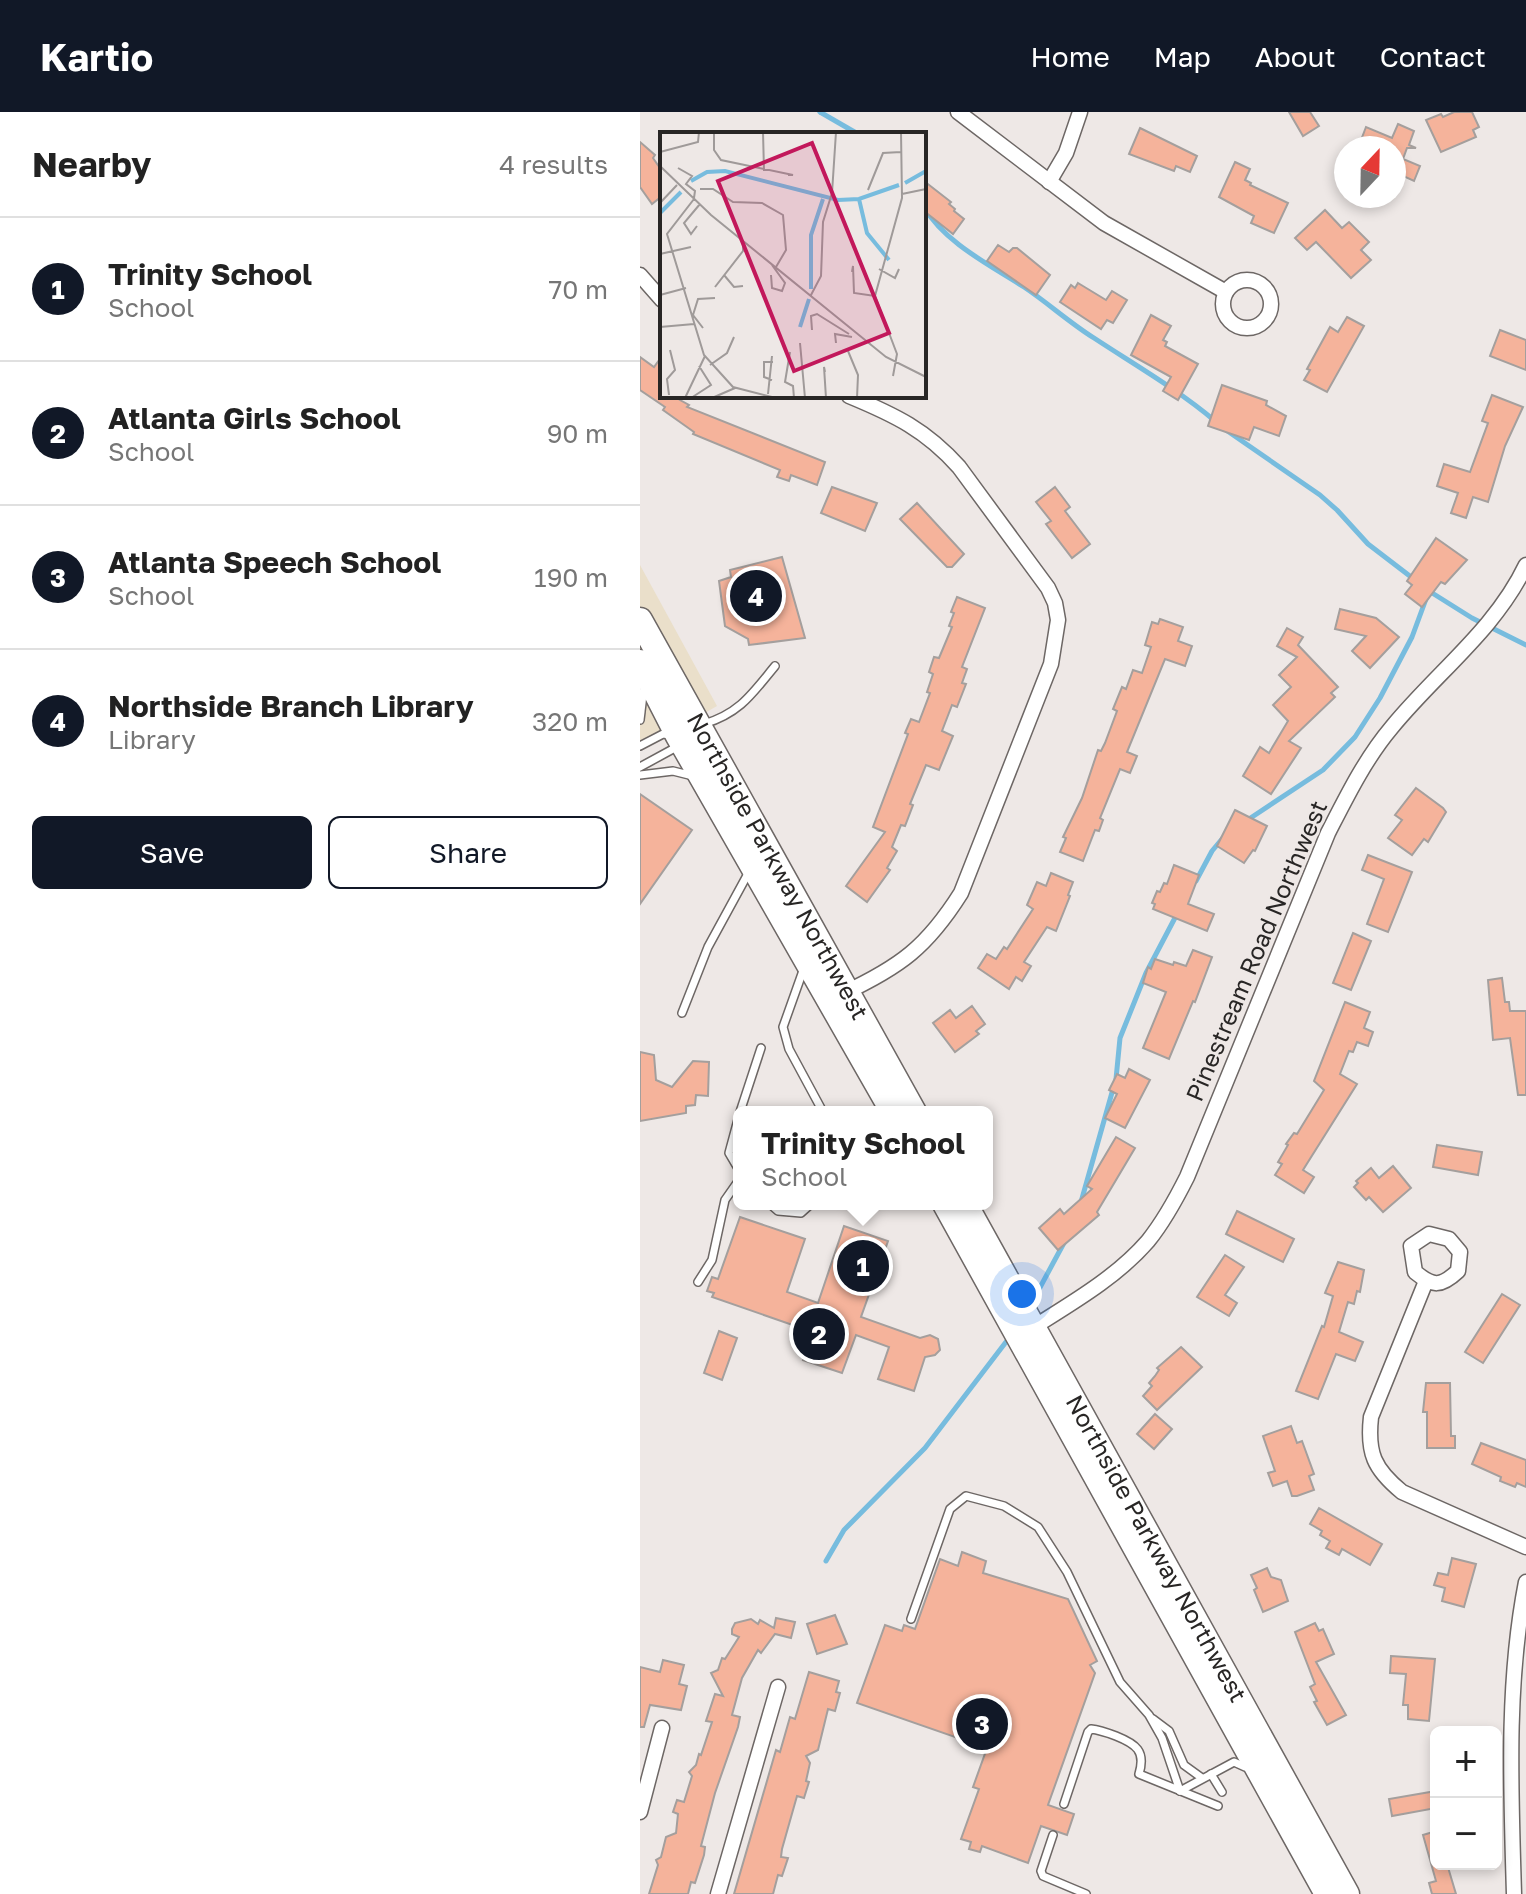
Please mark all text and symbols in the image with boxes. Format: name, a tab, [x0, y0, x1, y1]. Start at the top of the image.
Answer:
text: Kartio	[40, 34, 153, 79]
text: Home	[1031, 40, 1110, 73]
text: Map	[1154, 40, 1211, 73]
text: About	[1255, 40, 1336, 73]
text: Contact	[1380, 40, 1486, 73]
inset map	[660, 132, 926, 398]
north arrow	[1334, 136, 1406, 208]
text: Nearby	[32, 144, 152, 184]
text: 4 results	[499, 149, 608, 180]
text: Trinity School	[108, 256, 312, 292]
text: 1	[51, 274, 65, 305]
text: 70 m	[549, 274, 608, 305]
text: School	[108, 292, 194, 323]
text: Atlanta Girls School	[108, 400, 401, 436]
text: 2	[50, 418, 66, 449]
text: 90 m	[547, 418, 608, 449]
text: School	[108, 436, 194, 467]
text: Atlanta Speech School	[108, 544, 441, 580]
text: 3	[50, 562, 66, 593]
text: 190 m	[534, 562, 608, 593]
pin: 4	[730, 566, 782, 626]
text: School	[108, 580, 194, 611]
text: Northside Branch Library	[108, 688, 474, 724]
text: 4	[50, 706, 66, 737]
text: 320 m	[532, 706, 608, 737]
street label: Northside Parkway Northwest	[682, 707, 876, 1024]
text: Library	[108, 724, 196, 755]
street label: Pinestream Road Northwest	[1179, 796, 1332, 1105]
button: Save	[32, 816, 312, 889]
button: Share	[328, 816, 608, 889]
popup	[733, 1106, 993, 1210]
text: Trinity School	[761, 1125, 965, 1161]
text: School	[761, 1161, 847, 1192]
pin: 1	[837, 1236, 889, 1296]
your location	[1002, 1274, 1042, 1314]
pin: 2	[793, 1304, 845, 1364]
street label: Northside Parkway Northwest	[1061, 1389, 1254, 1707]
pin: 3	[956, 1694, 1008, 1754]
map controls	[1430, 1726, 1502, 1870]
button: +	[1430, 1726, 1502, 1798]
button: −	[1430, 1798, 1502, 1870]

